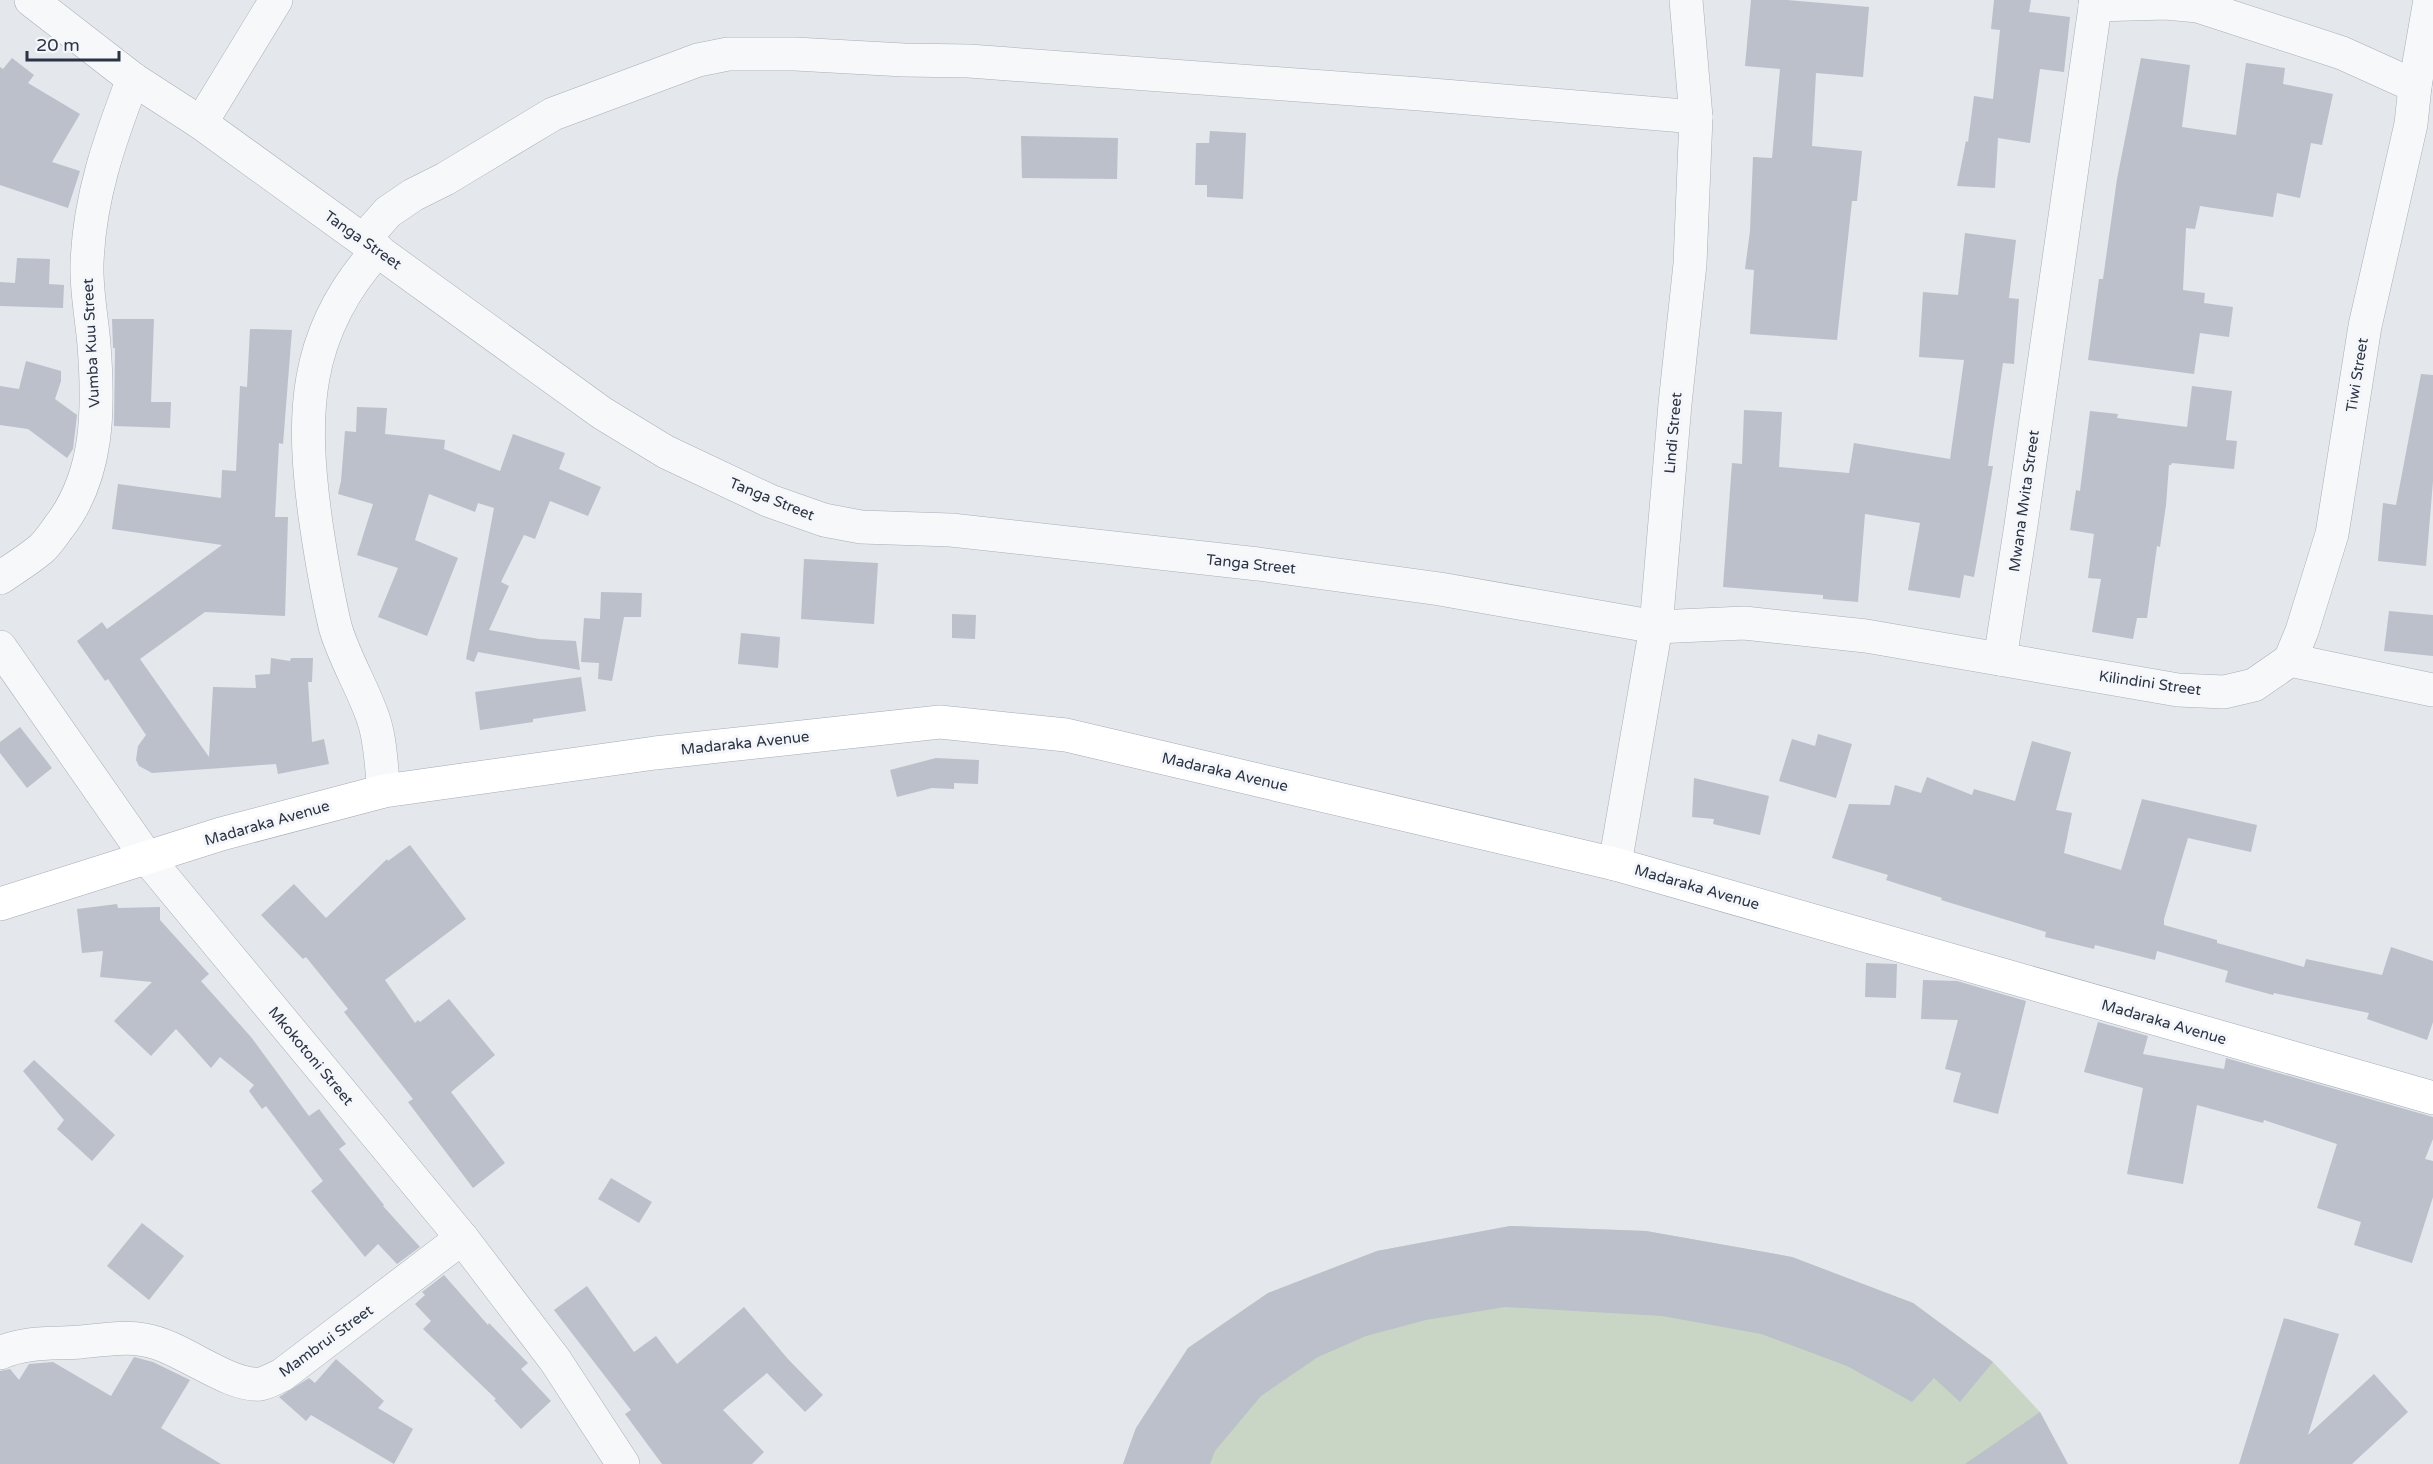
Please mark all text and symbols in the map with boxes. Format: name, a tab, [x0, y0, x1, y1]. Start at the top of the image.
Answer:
scale bar	[27, 24, 118, 62]
text: 20 m	[36, 34, 80, 56]
street label: Tanga Street	[321, 207, 405, 273]
street label: Vumba Kuu Street	[79, 278, 103, 408]
street label: Tiwi Street	[2342, 336, 2372, 414]
street label: Lindi Street	[1660, 391, 1686, 474]
street label: Mwana Mvita Street	[2005, 429, 2043, 573]
street label: Tanga Street	[727, 474, 817, 524]
street label: Tanga Street	[1205, 550, 1297, 578]
street label: Kilindini Street	[2098, 667, 2203, 699]
street label: Madaraka Avenue	[680, 727, 810, 759]
street label: Madaraka Avenue	[1160, 749, 1290, 795]
street label: Madaraka Avenue	[203, 797, 331, 849]
street label: Madaraka Avenue	[1633, 861, 1761, 913]
street label: Madaraka Avenue	[2100, 996, 2228, 1048]
street label: Mkokotoni Street	[265, 1003, 358, 1109]
street label: Mambrui Street	[276, 1301, 377, 1381]

